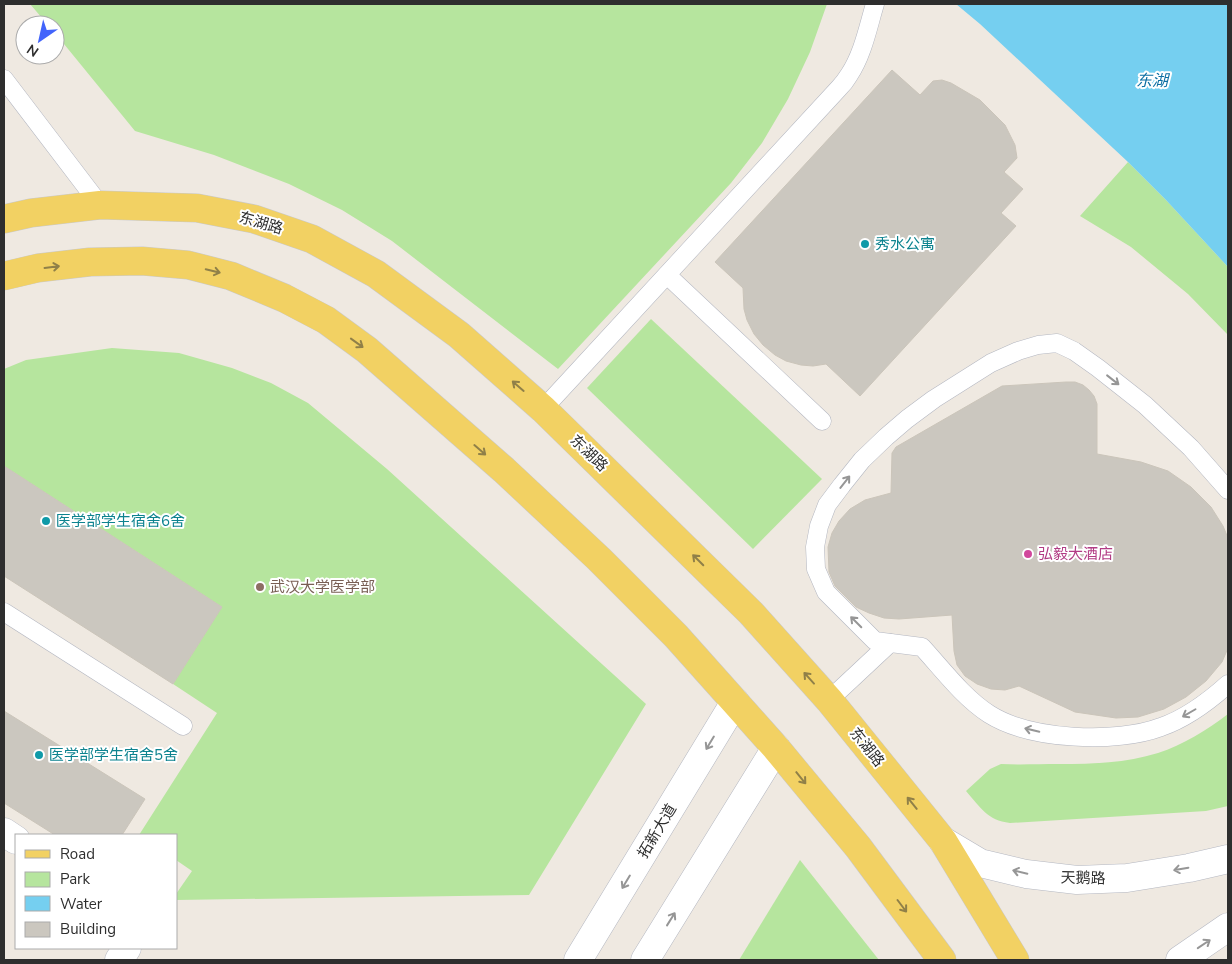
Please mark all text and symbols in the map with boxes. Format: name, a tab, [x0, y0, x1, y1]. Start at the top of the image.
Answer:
north arrow	[15, 15, 65, 65]
text: N	[23, 40, 43, 61]
water label: 东湖	[1136, 70, 1171, 92]
street label: 东湖路	[237, 207, 285, 239]
place label: 秀水公寓	[875, 234, 935, 254]
marker: 秀水公寓	[859, 238, 871, 250]
one-way arrow	[43, 262, 59, 272]
one-way arrow	[204, 267, 220, 276]
one-way arrow	[350, 338, 364, 348]
one-way arrow	[1106, 374, 1119, 385]
one-way arrow	[511, 381, 524, 392]
street label: 东湖路	[566, 430, 612, 476]
one-way arrow	[473, 444, 486, 456]
one-way arrow	[840, 475, 850, 489]
place label: 医学部学生宿舍6舍	[56, 511, 185, 531]
marker: 医学部学生宿舍6舍	[40, 515, 52, 527]
place label: 弘毅大酒店	[1038, 544, 1113, 564]
marker: 弘毅大酒店	[1022, 548, 1034, 560]
one-way arrow	[691, 554, 704, 566]
place label: 武汉大学医学部	[270, 577, 375, 597]
marker: 武汉大学医学部	[254, 581, 266, 593]
one-way arrow	[850, 616, 863, 628]
one-way arrow	[803, 672, 815, 685]
one-way arrow	[1183, 709, 1197, 719]
street label: 东湖路	[845, 723, 889, 771]
one-way arrow	[1024, 725, 1040, 734]
one-way arrow	[704, 736, 714, 750]
place label: 医学部学生宿舍5舍	[49, 745, 178, 765]
marker: 医学部学生宿舍5舍	[33, 749, 45, 761]
one-way arrow	[796, 772, 807, 785]
one-way arrow	[907, 797, 918, 810]
street label: 拓新大道	[633, 800, 681, 862]
legend	[15, 834, 178, 949]
text: Road	[60, 844, 95, 864]
one-way arrow	[1173, 864, 1189, 874]
one-way arrow	[1012, 867, 1028, 876]
street label: 天鹅路	[1060, 868, 1106, 888]
text: Park	[60, 869, 90, 889]
one-way arrow	[620, 875, 630, 889]
text: Water	[60, 894, 103, 914]
one-way arrow	[897, 899, 907, 913]
one-way arrow	[666, 912, 676, 926]
text: Building	[60, 919, 116, 939]
one-way arrow	[1197, 939, 1211, 949]

